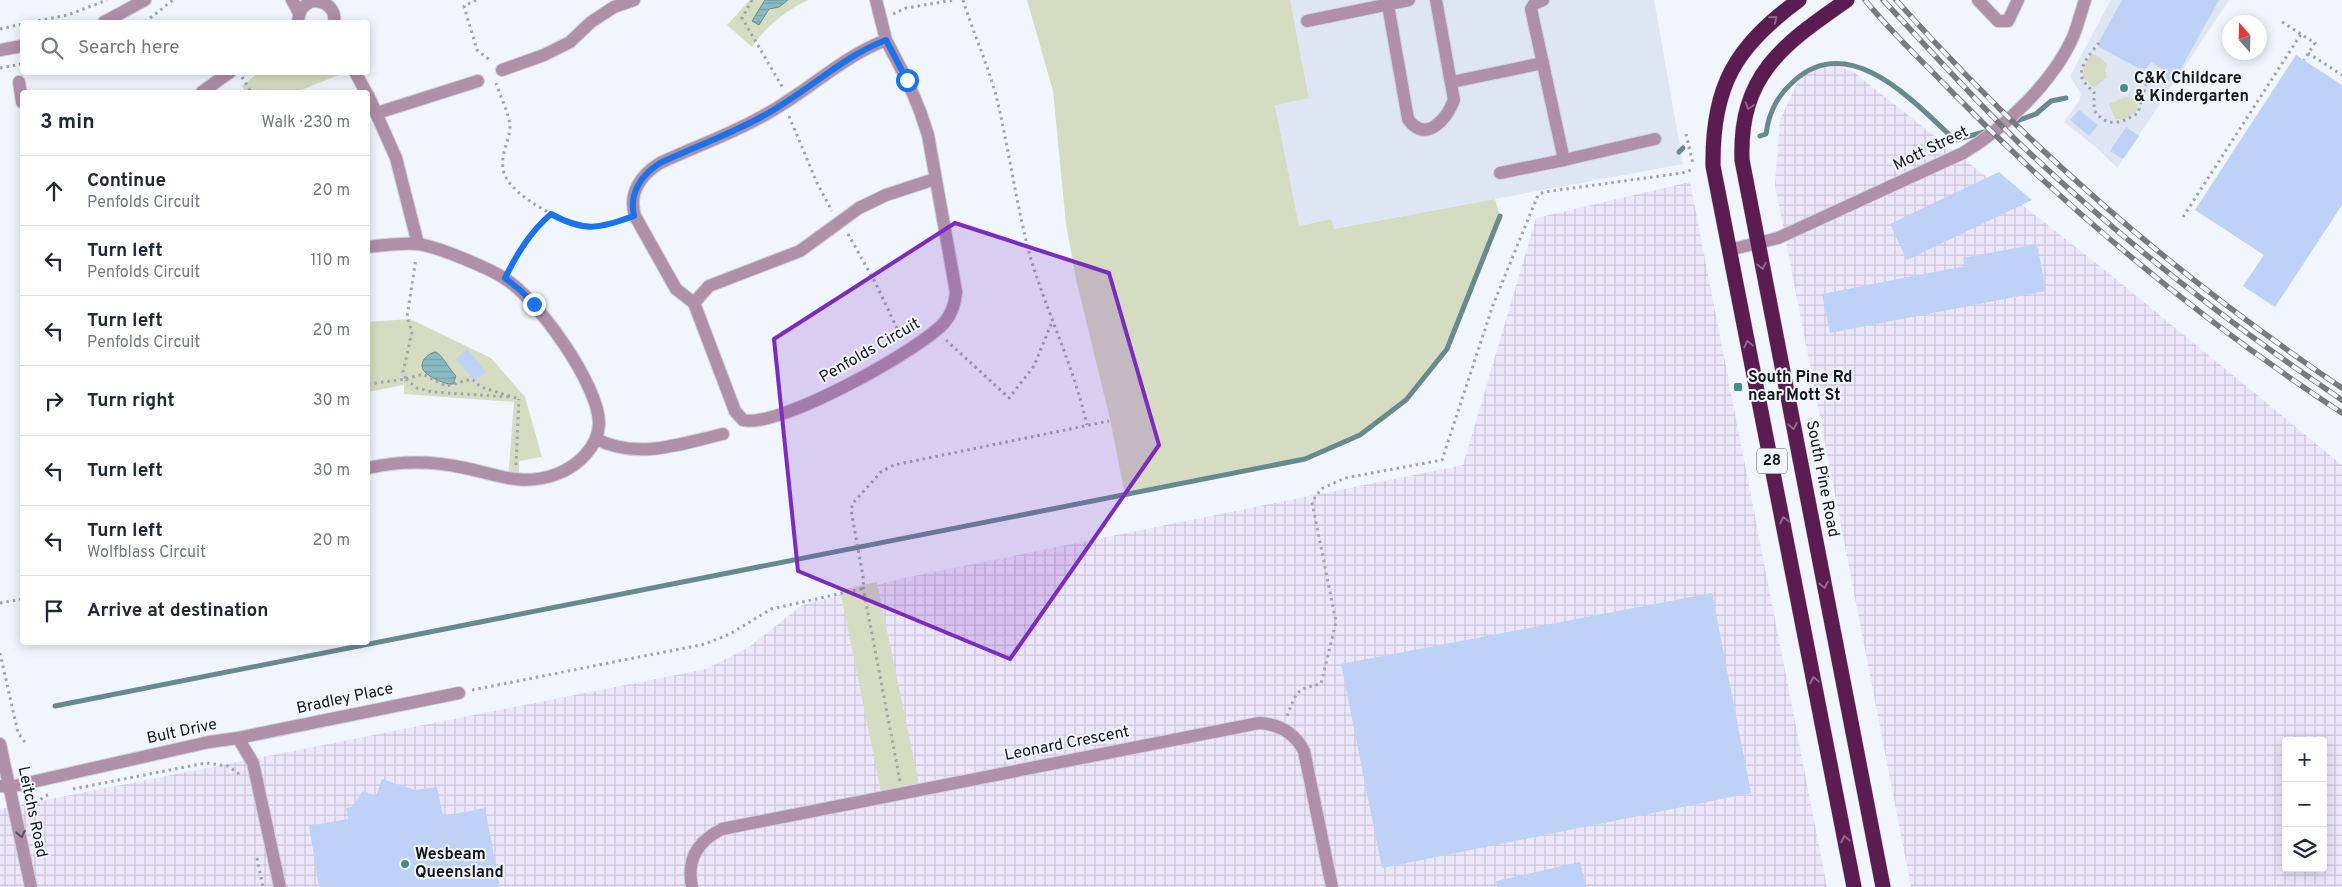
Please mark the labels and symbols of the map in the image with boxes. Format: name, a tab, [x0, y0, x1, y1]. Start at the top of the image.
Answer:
north arrow	[2222, 15, 2267, 60]
one-way arrow	[1768, 17, 1777, 25]
route start	[896, 69, 919, 92]
place label: C&K Childcare & Kindergarten	[2134, 69, 2249, 107]
marker: C&K Childcare & Kindergarten	[2118, 82, 2130, 94]
one-way arrow	[1744, 102, 1754, 110]
street label: Mott Street	[1890, 122, 1972, 176]
one-way arrow	[1756, 262, 1767, 271]
route end	[523, 293, 546, 316]
street label: Penfolds Circuit	[816, 314, 924, 388]
one-way arrow	[1743, 339, 1753, 348]
place label: South Pine Rd near Mott St	[1748, 368, 1852, 406]
marker: South Pine Rd near Mott St	[1732, 381, 1744, 393]
street label: South Pine Road	[1801, 419, 1843, 539]
one-way arrow	[1788, 421, 1798, 430]
road number: 28	[1757, 448, 1787, 474]
one-way arrow	[1779, 516, 1790, 524]
one-way arrow	[1819, 581, 1829, 590]
one-way arrow	[1810, 675, 1820, 684]
street label: Bradley Place	[295, 679, 395, 719]
street label: Bult Drive	[145, 715, 219, 749]
street label: Leonard Crescent	[1003, 722, 1131, 766]
street label: Leitchs Road	[13, 765, 51, 859]
one-way arrow	[15, 830, 25, 839]
one-way arrow	[1840, 835, 1851, 844]
place label: Wesbeam Queensland	[415, 845, 504, 883]
marker: Wesbeam Queensland	[399, 858, 411, 870]

